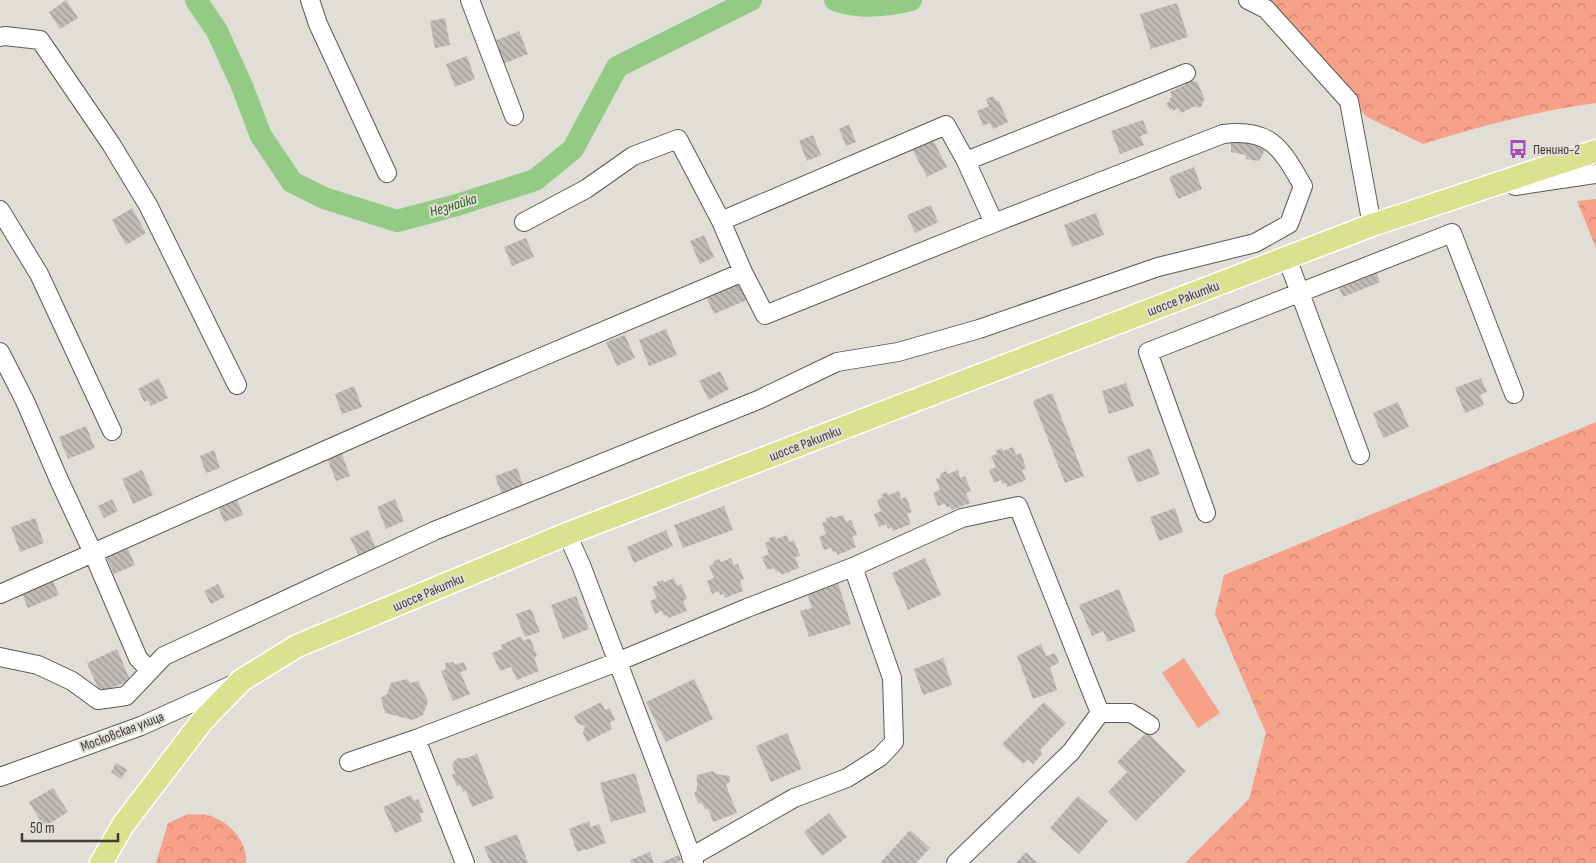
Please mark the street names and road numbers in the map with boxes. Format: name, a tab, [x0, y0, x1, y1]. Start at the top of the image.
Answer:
street label: шоссе Ракитки	[1145, 277, 1222, 320]
street label: шоссе Ракитки	[767, 422, 844, 465]
street label: шоссе Ракитки	[390, 570, 467, 615]
street label: Московская улица	[78, 708, 166, 755]

